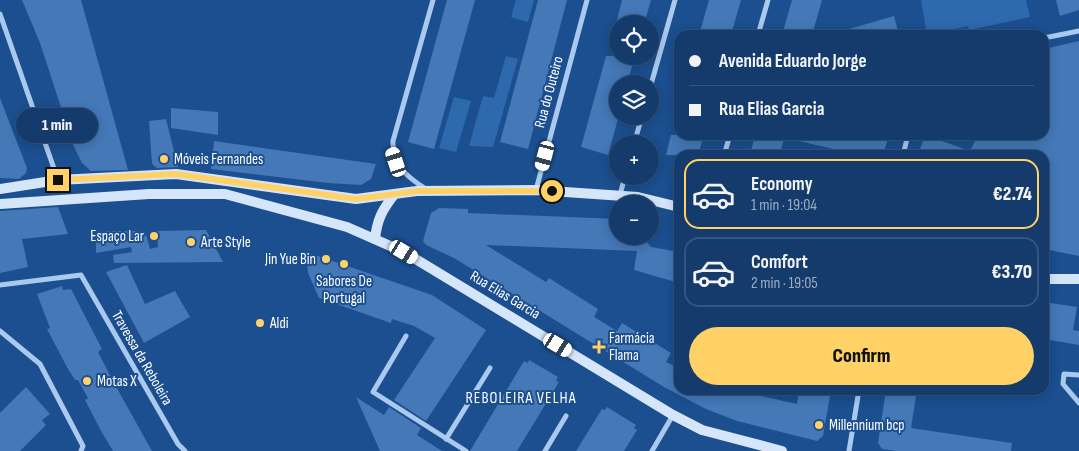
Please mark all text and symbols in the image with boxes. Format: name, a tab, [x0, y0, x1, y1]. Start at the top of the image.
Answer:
map controls	[609, 15, 659, 245]
button: locate	[609, 15, 659, 65]
text: Avenida Eduardo Jorge	[719, 50, 867, 73]
street label: Rua do Outeiro	[530, 54, 568, 130]
button: layers	[609, 75, 659, 125]
text: Rua Elias Garcia	[719, 98, 825, 121]
callout: 1 min	[17, 108, 99, 142]
text: 1 min	[42, 116, 72, 135]
button: +	[609, 135, 659, 185]
car	[533, 140, 556, 172]
car	[384, 145, 407, 179]
place label: Móveis Fernandes	[174, 150, 263, 169]
marker: Móveis Fernandes	[158, 153, 170, 165]
route end	[47, 169, 69, 191]
icon: car	[691, 172, 736, 217]
text: Economy	[751, 173, 813, 196]
route start	[541, 180, 563, 202]
text: €2.74	[993, 183, 1032, 206]
button: −	[609, 195, 659, 245]
text: 1 min · 19:04	[751, 196, 817, 215]
place label: Espaço Lar	[90, 227, 145, 246]
marker: Espaço Lar	[148, 230, 160, 242]
place label: Arte Style	[200, 233, 251, 252]
marker: Arte Style	[185, 236, 197, 248]
car	[387, 238, 420, 266]
place label: Jin Yue Bin	[264, 250, 316, 269]
icon: car	[691, 250, 736, 295]
text: Comfort	[751, 251, 808, 274]
marker: Jin Yue Bin	[320, 253, 332, 265]
marker: Sabores De Portugal	[338, 258, 350, 270]
text: €3.70	[991, 261, 1032, 284]
street label: Rua Elias Garcia	[466, 267, 544, 324]
place label: Sabores De Portugal	[316, 272, 372, 308]
text: 2 min · 19:05	[751, 274, 818, 293]
street label: Travessa da Reboleira	[107, 307, 177, 409]
place label: Aldi	[269, 314, 289, 333]
marker: Aldi	[254, 317, 266, 329]
button: Confirm	[689, 327, 1034, 385]
place label: Farmácia Flama	[609, 329, 655, 365]
car	[541, 331, 574, 359]
marker: Farmácia Flama	[593, 341, 605, 353]
place label: Motas X	[97, 372, 137, 391]
marker: Motas X	[81, 375, 93, 387]
district label: REBOLEIRA VELHA	[465, 389, 577, 408]
place label: Millennium bcp	[829, 416, 905, 435]
marker: Millennium bcp	[813, 419, 825, 431]

